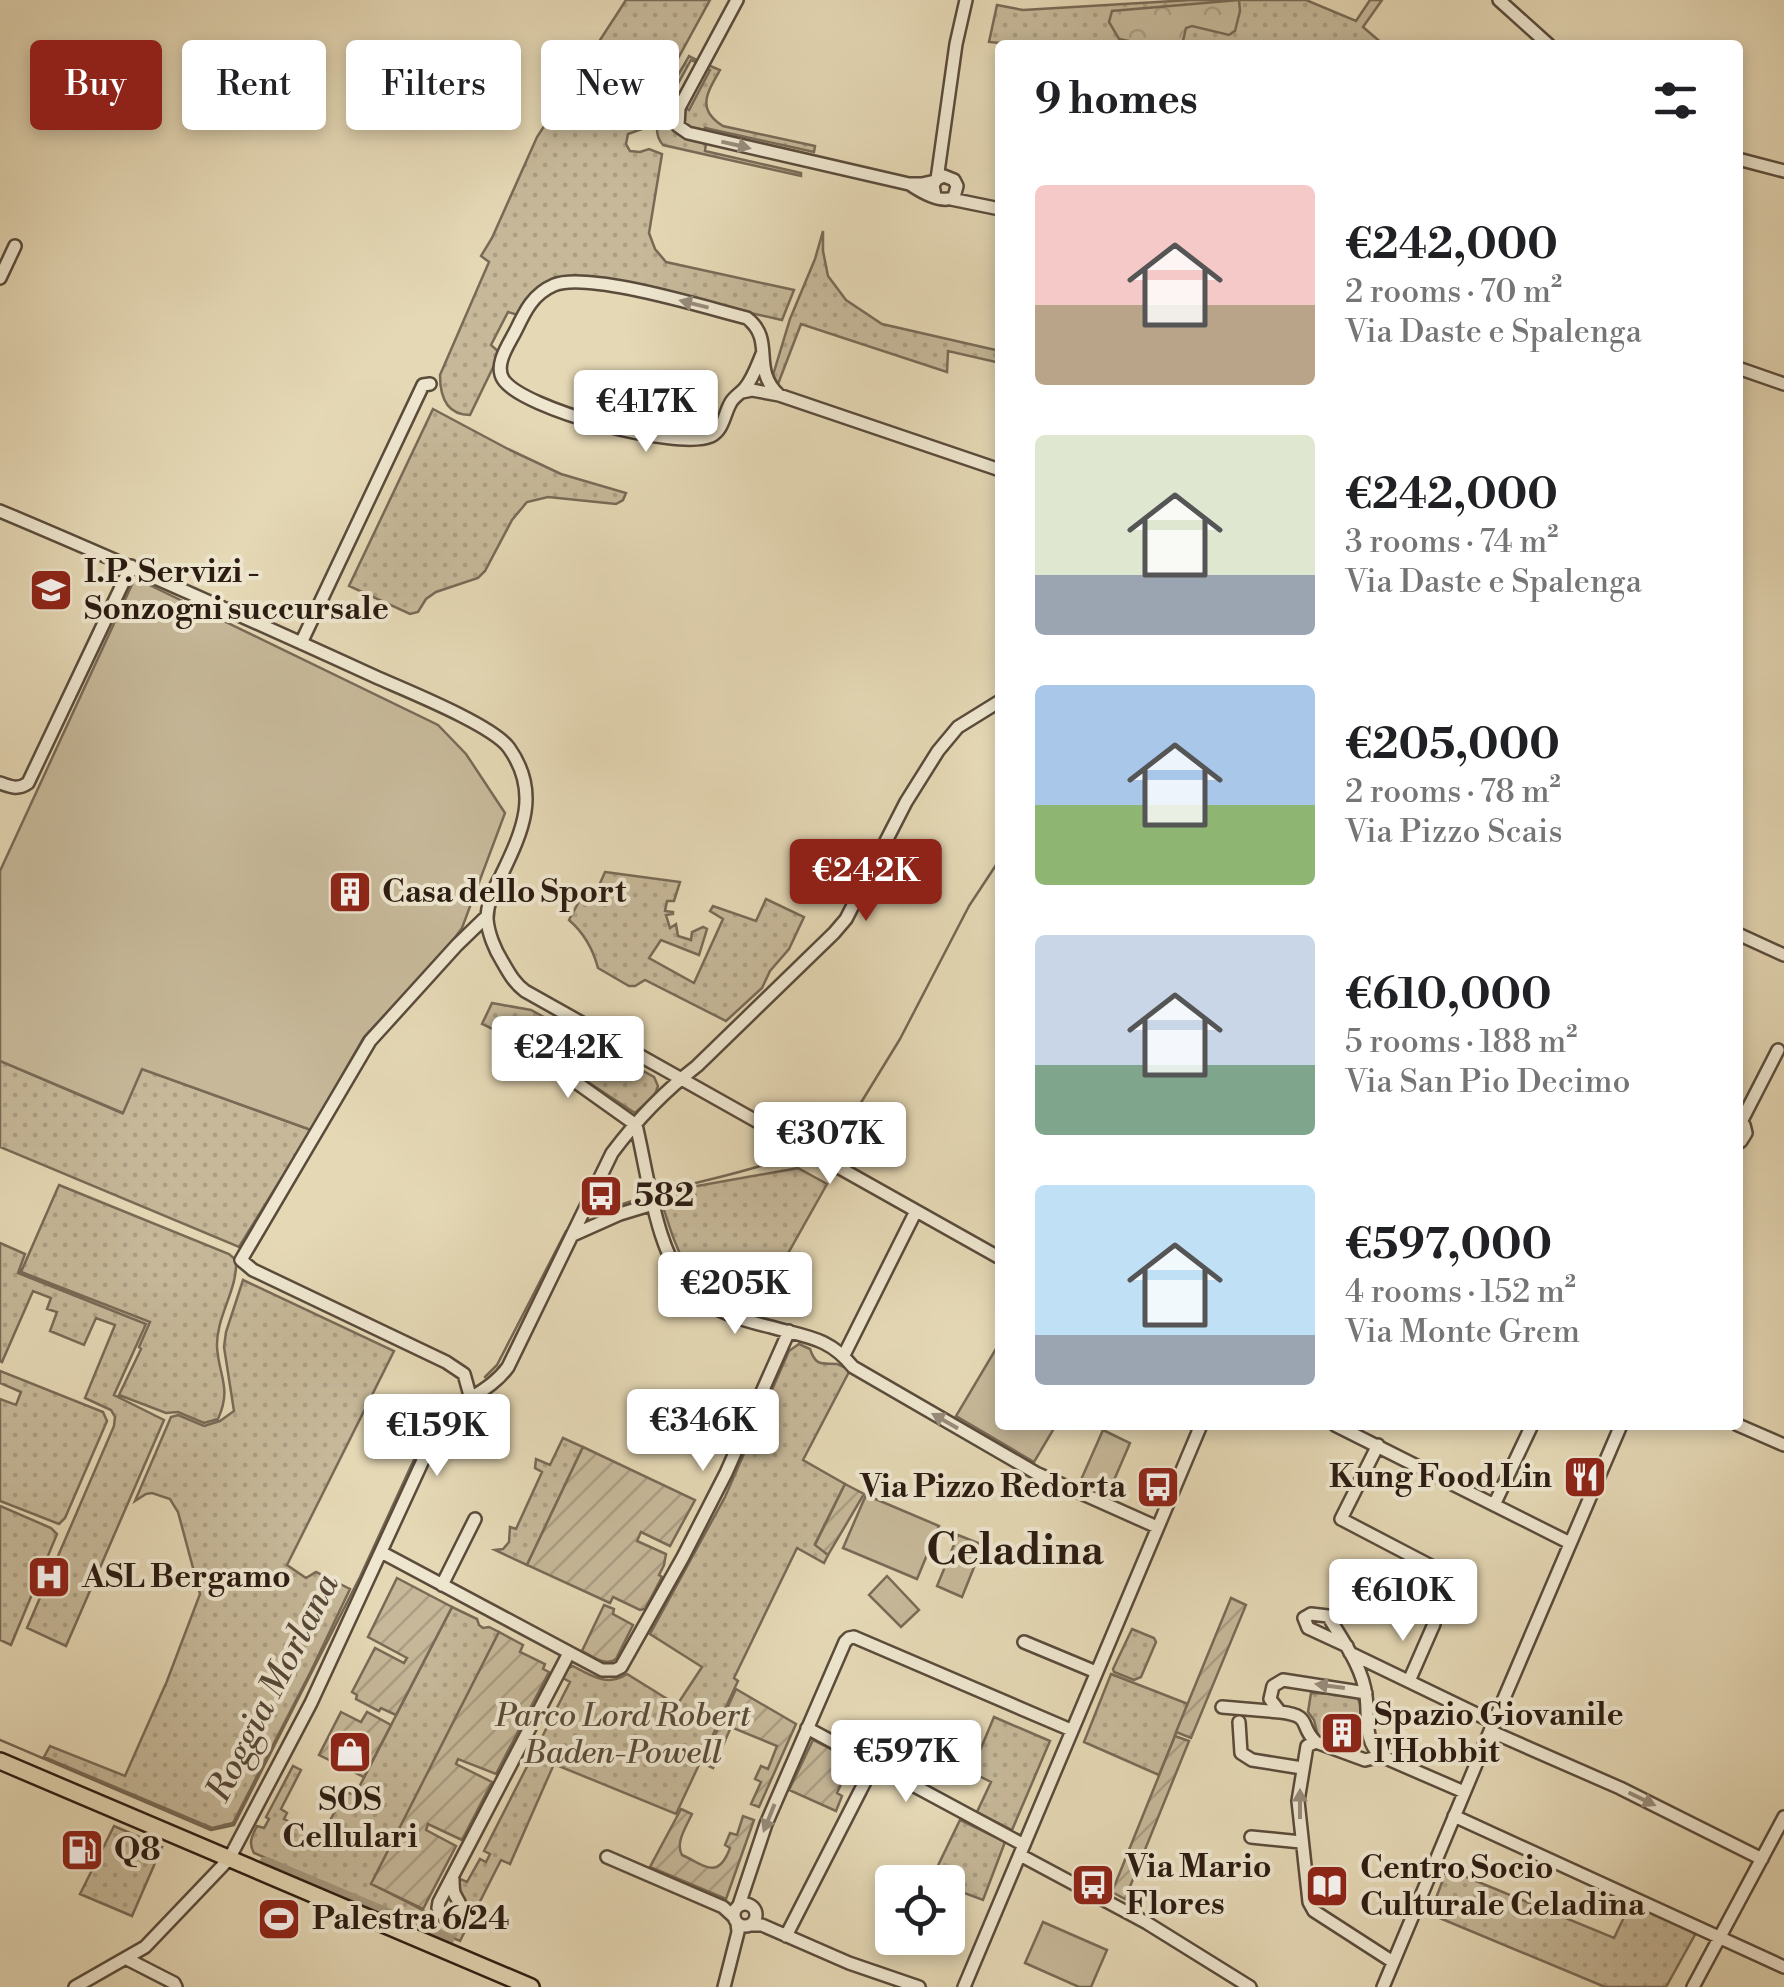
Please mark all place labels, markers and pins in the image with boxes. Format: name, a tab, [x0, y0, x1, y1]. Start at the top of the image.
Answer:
pin: €417K	[576, 370, 716, 455]
place label: I.P. Servizi - Sonzogni succursale	[84, 552, 389, 629]
school or university icon: I.P. Servizi - Sonzogni succursale	[28, 567, 74, 613]
pin: €242K	[796, 839, 936, 924]
building icon: Casa dello Sport	[327, 869, 373, 915]
place label: Casa dello Sport	[382, 872, 627, 912]
pin: €242K	[498, 1016, 638, 1101]
pin: €307K	[760, 1102, 900, 1187]
bus stop icon: 582	[578, 1173, 624, 1219]
place label: 582	[634, 1176, 694, 1216]
pin: €205K	[665, 1252, 805, 1337]
pin: €346K	[633, 1389, 773, 1474]
pin: €159K	[367, 1394, 507, 1479]
restaurant icon: Kung Food Lin	[1562, 1454, 1608, 1500]
place label: Kung Food Lin	[1329, 1457, 1552, 1497]
bus stop icon: Via Pizzo Redorta	[1135, 1464, 1181, 1510]
place label: Via Pizzo Redorta	[859, 1467, 1127, 1507]
hospital icon: ASL Bergamo	[26, 1554, 72, 1600]
place label: ASL Bergamo	[81, 1557, 291, 1597]
pin: €610K	[1333, 1559, 1473, 1644]
place label: Spazio Giovanile l'Hobbit	[1374, 1695, 1624, 1772]
building icon: Spazio Giovanile l'Hobbit	[1319, 1710, 1365, 1756]
pin: €597K	[836, 1720, 976, 1805]
shop icon: SOS Cellulari	[327, 1729, 373, 1775]
place label: SOS Cellulari	[282, 1780, 418, 1857]
fuel station icon: Q8	[59, 1827, 105, 1873]
place label: Q8	[114, 1830, 161, 1870]
place label: Via Mario Flores	[1125, 1847, 1272, 1924]
place label: Centro Socio Culturale Celadina	[1360, 1848, 1646, 1925]
bus stop icon: Via Mario Flores	[1070, 1862, 1116, 1908]
library icon: Centro Socio Culturale Celadina	[1304, 1863, 1350, 1909]
sports icon: Palestra 6/24	[256, 1896, 302, 1942]
place label: Palestra 6/24	[312, 1899, 510, 1939]

